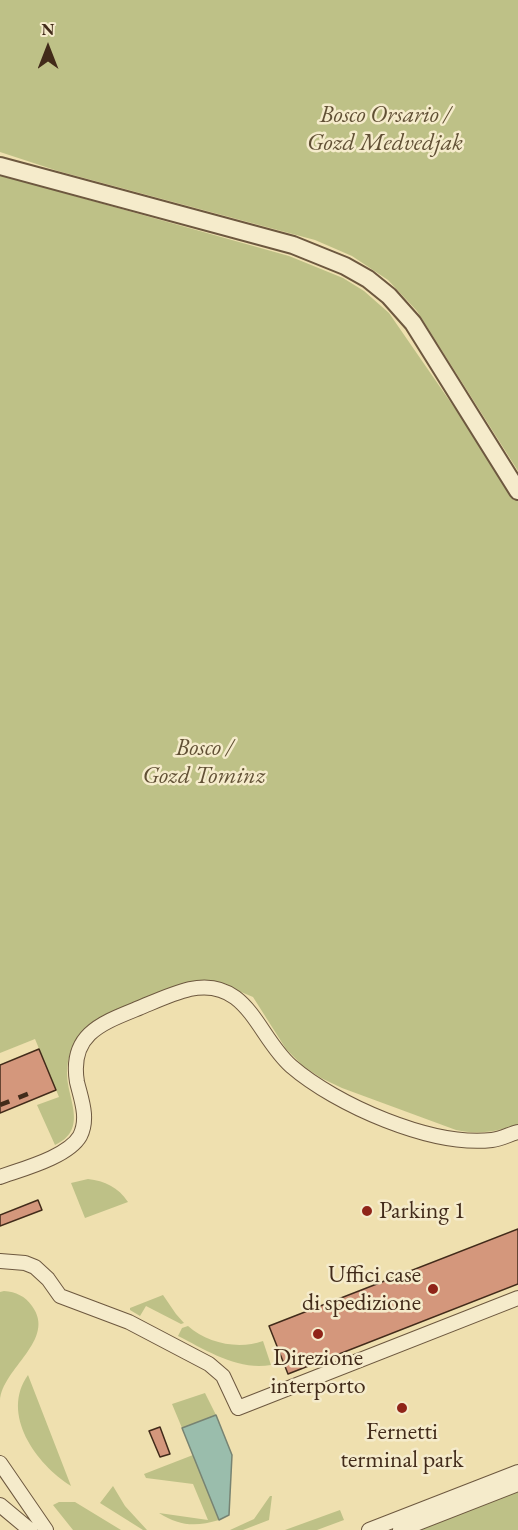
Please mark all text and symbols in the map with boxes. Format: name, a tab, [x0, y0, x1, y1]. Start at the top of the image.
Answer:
north arrow	[18, 18, 78, 78]
text: N	[42, 19, 54, 40]
park label: Bosco Orsario / Gozd Medvedjak	[307, 101, 463, 157]
park label: Bosco / Gozd Tominz	[143, 734, 265, 790]
place label: Parking 1	[379, 1197, 465, 1225]
marker: Parking 1	[360, 1204, 374, 1218]
place label: Uffici case di spedizione	[302, 1261, 421, 1317]
marker: Uffici case di spedizione	[426, 1282, 440, 1296]
marker: Direzione interporto	[311, 1327, 325, 1341]
place label: Direzione interporto	[270, 1344, 366, 1400]
marker: Fernetti terminal park	[395, 1401, 409, 1415]
place label: Fernetti terminal park	[340, 1418, 464, 1474]

